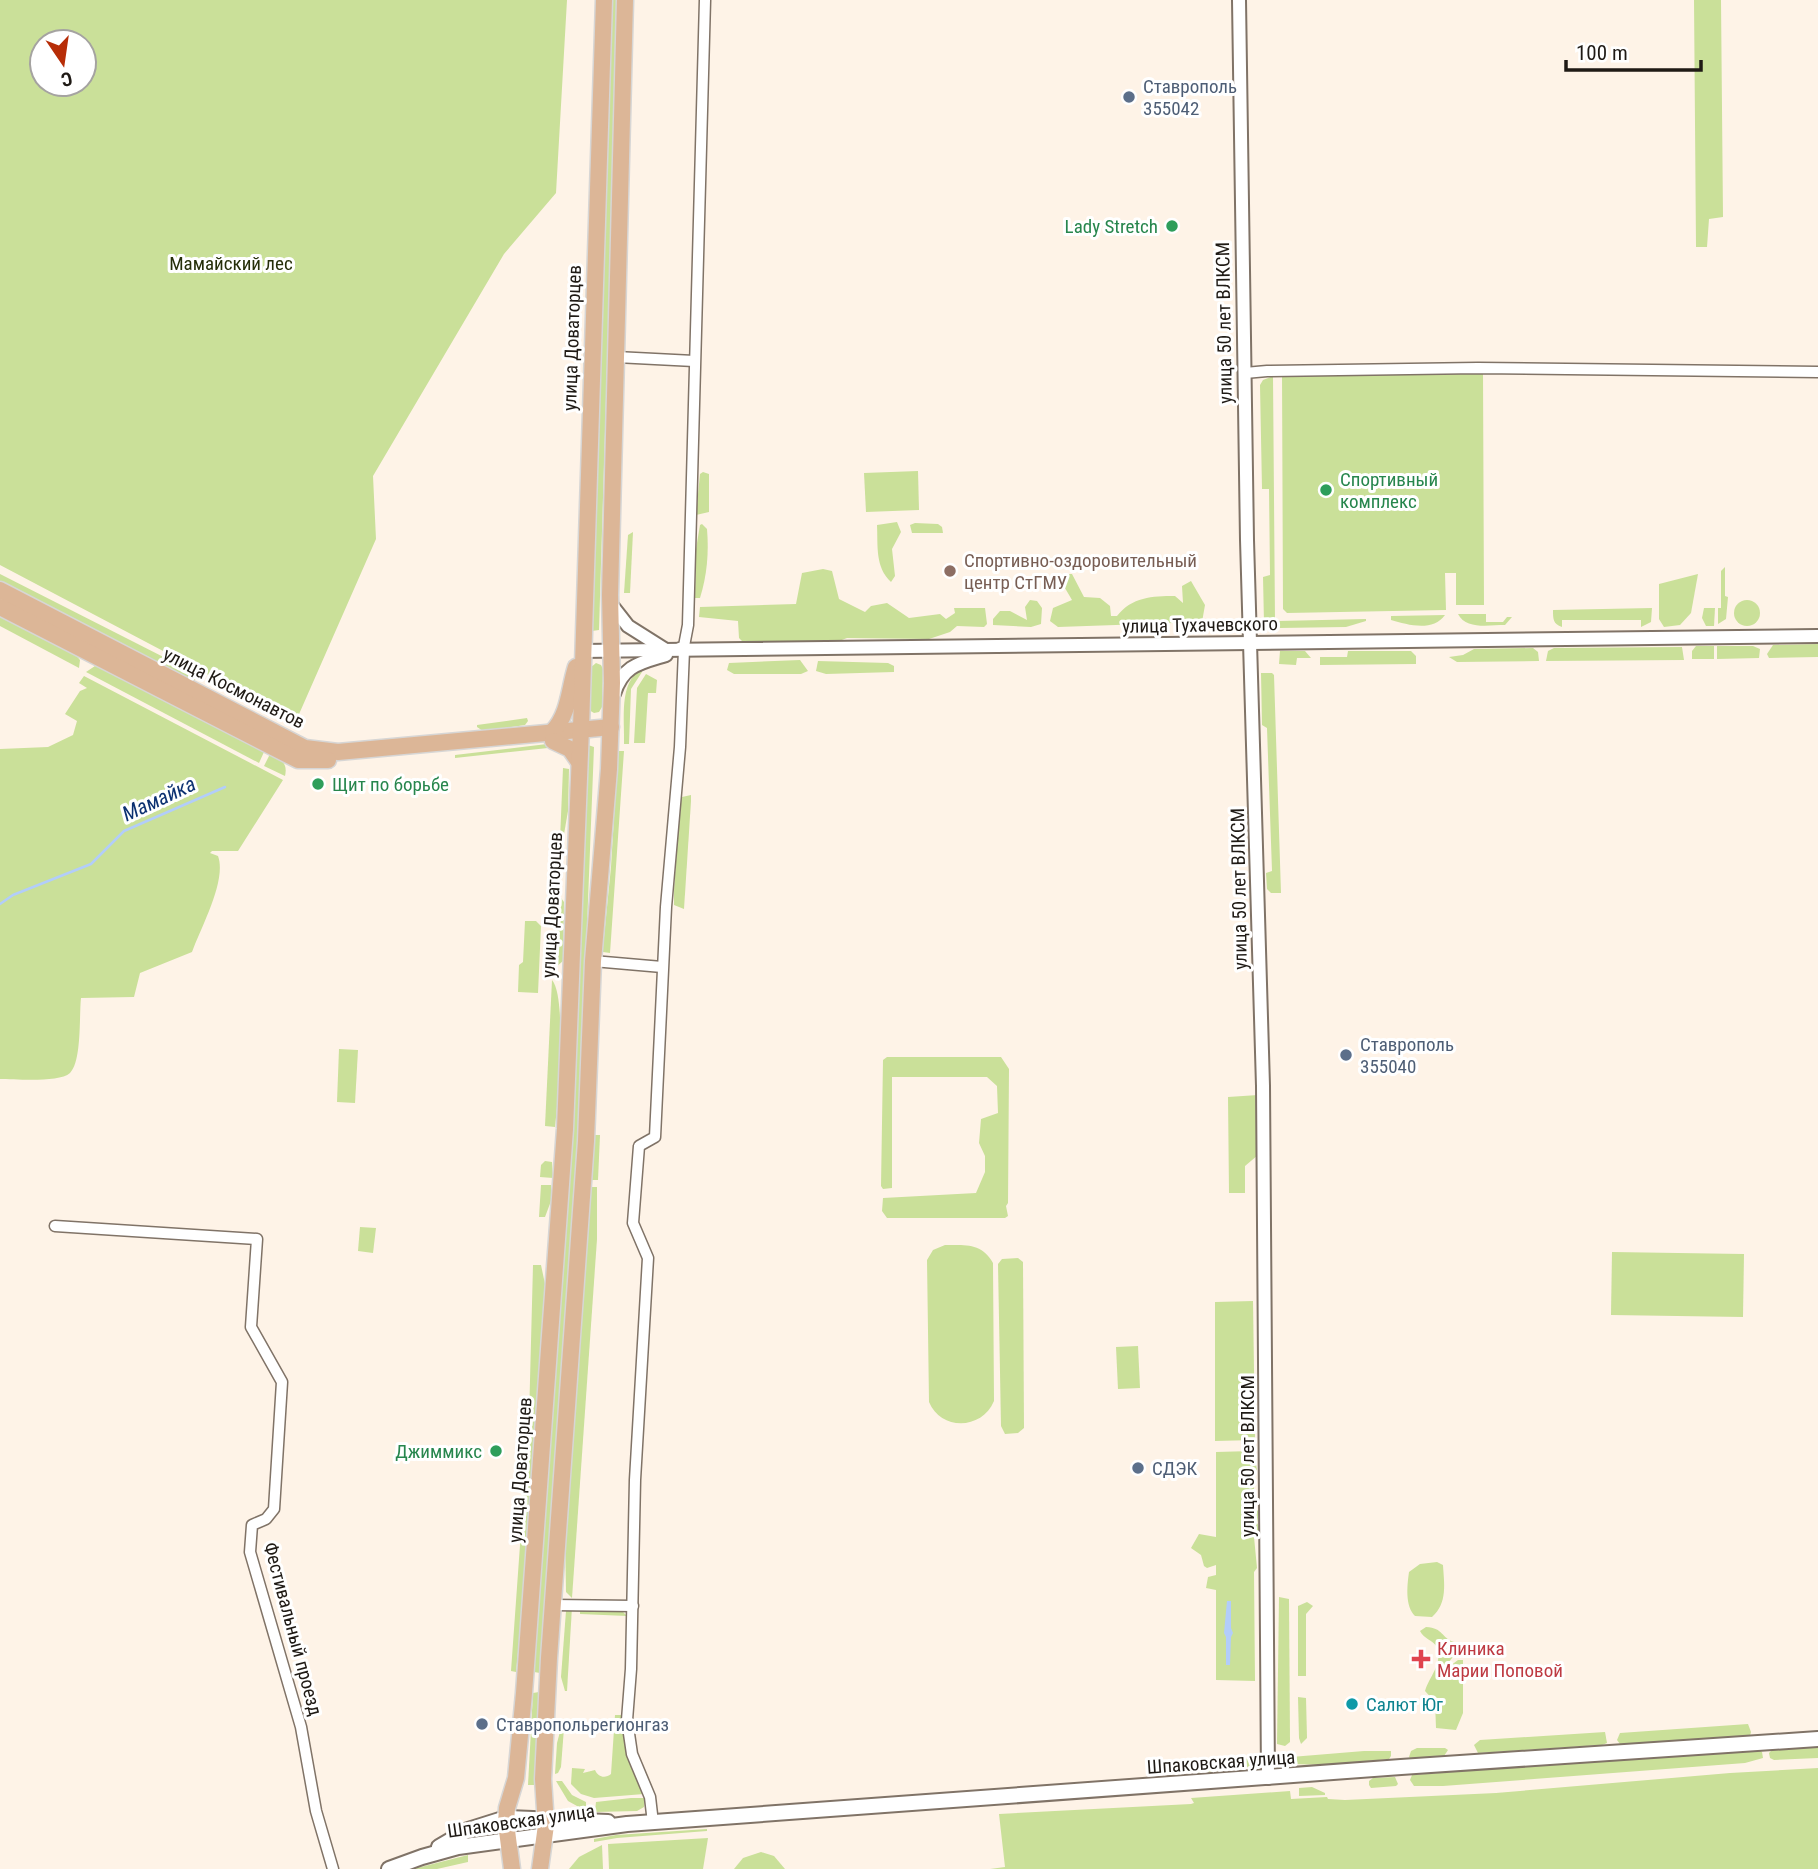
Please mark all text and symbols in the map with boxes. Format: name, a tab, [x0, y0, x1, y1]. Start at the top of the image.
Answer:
north arrow	[28, 28, 98, 98]
scale bar	[1566, 28, 1701, 72]
text: 100 m	[1576, 41, 1628, 65]
text: С	[59, 67, 75, 92]
place label: Ставрополь 355042	[1143, 75, 1237, 120]
marker: Ставрополь 355042	[1121, 89, 1137, 105]
place label: Lady Stretch	[1065, 215, 1158, 238]
marker: Lady Stretch	[1164, 218, 1180, 234]
street label: улица 50 лет ВЛКСМ	[1211, 242, 1237, 404]
park label: Мамайский лес	[169, 252, 293, 275]
street label: улица Доваторцев	[558, 265, 586, 411]
place label: Спортивный комплекс	[1340, 468, 1438, 513]
marker: Спортивный комплекс	[1318, 482, 1334, 498]
place label: Спортивно-оздоровительный центр СтГМУ	[964, 549, 1197, 594]
marker: Спортивно-оздоровительный центр СтГМУ	[942, 563, 958, 579]
street label: улица Тухачевского	[1122, 612, 1278, 638]
street label: улица Космонавтов	[159, 642, 309, 734]
water label: Мамайка	[119, 772, 199, 826]
place label: Щит по борьбе	[332, 773, 449, 796]
marker: Щит по борьбе	[310, 776, 326, 792]
street label: улица 50 лет ВЛКСМ	[1226, 808, 1252, 970]
street label: улица Доваторцев	[537, 832, 567, 978]
place label: Ставрополь 355040	[1360, 1033, 1454, 1078]
marker: Ставрополь 355040	[1338, 1047, 1354, 1063]
street label: улица 50 лет ВЛКСМ	[1236, 1375, 1259, 1537]
street label: улица Доваторцев	[503, 1396, 537, 1544]
place label: Джиммикс	[395, 1440, 482, 1463]
marker: Джиммикс	[488, 1443, 504, 1459]
place label: СДЭК	[1152, 1457, 1198, 1480]
marker: СДЭК	[1130, 1460, 1146, 1476]
street label: Фестивальный проезд	[259, 1540, 327, 1718]
place label: Клиника Марии Поповой	[1437, 1637, 1563, 1682]
marker: Клиника Марии Поповой	[1411, 1649, 1431, 1669]
place label: Салют Юг	[1366, 1693, 1443, 1716]
marker: Салют Юг	[1344, 1696, 1360, 1712]
place label: Ставропольрегионгаз	[496, 1713, 669, 1736]
marker: Ставропольрегионгаз	[474, 1716, 490, 1732]
street label: Шпаковская улица	[1146, 1745, 1296, 1779]
street label: Шпаковская улица	[446, 1799, 596, 1843]

